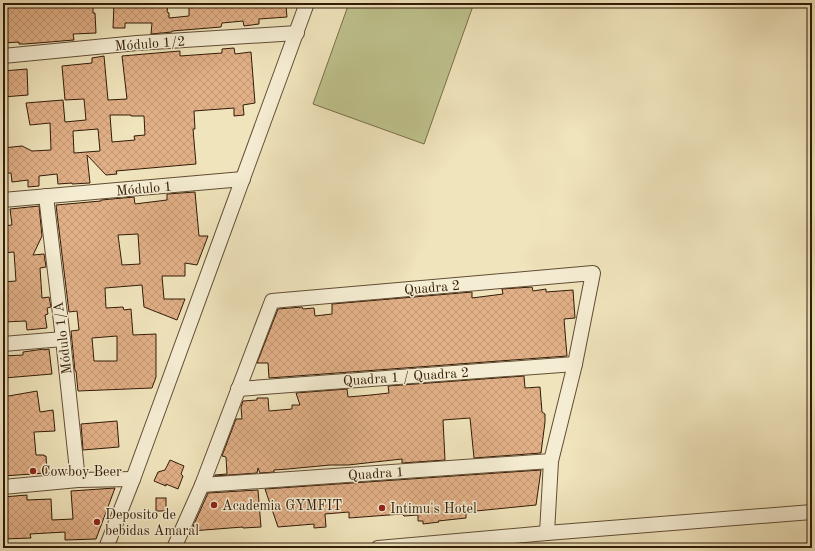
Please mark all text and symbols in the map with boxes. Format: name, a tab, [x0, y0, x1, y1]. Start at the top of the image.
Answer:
street label: Módulo 1/2	[114, 35, 186, 53]
street label: Módulo 1	[115, 180, 173, 198]
street label: Quadra 2	[403, 279, 461, 297]
street label: Módulo 1/A	[52, 300, 74, 375]
street label: Quadra 1 / Quadra 2	[342, 366, 470, 388]
place label: Cowboy Beer	[41, 465, 122, 479]
street label: Quadra 1	[348, 465, 405, 483]
marker: Cowboy Beer	[28, 466, 38, 476]
place label: Academia GYMFIT	[222, 499, 342, 513]
marker: Academia GYMFIT	[209, 500, 219, 510]
place label: Intimu's Hotel	[390, 502, 477, 516]
marker: Intimu's Hotel	[377, 503, 387, 513]
place label: Deposito de bebidas Amaral	[105, 508, 199, 538]
marker: Deposito de bebidas Amaral	[92, 517, 102, 527]

